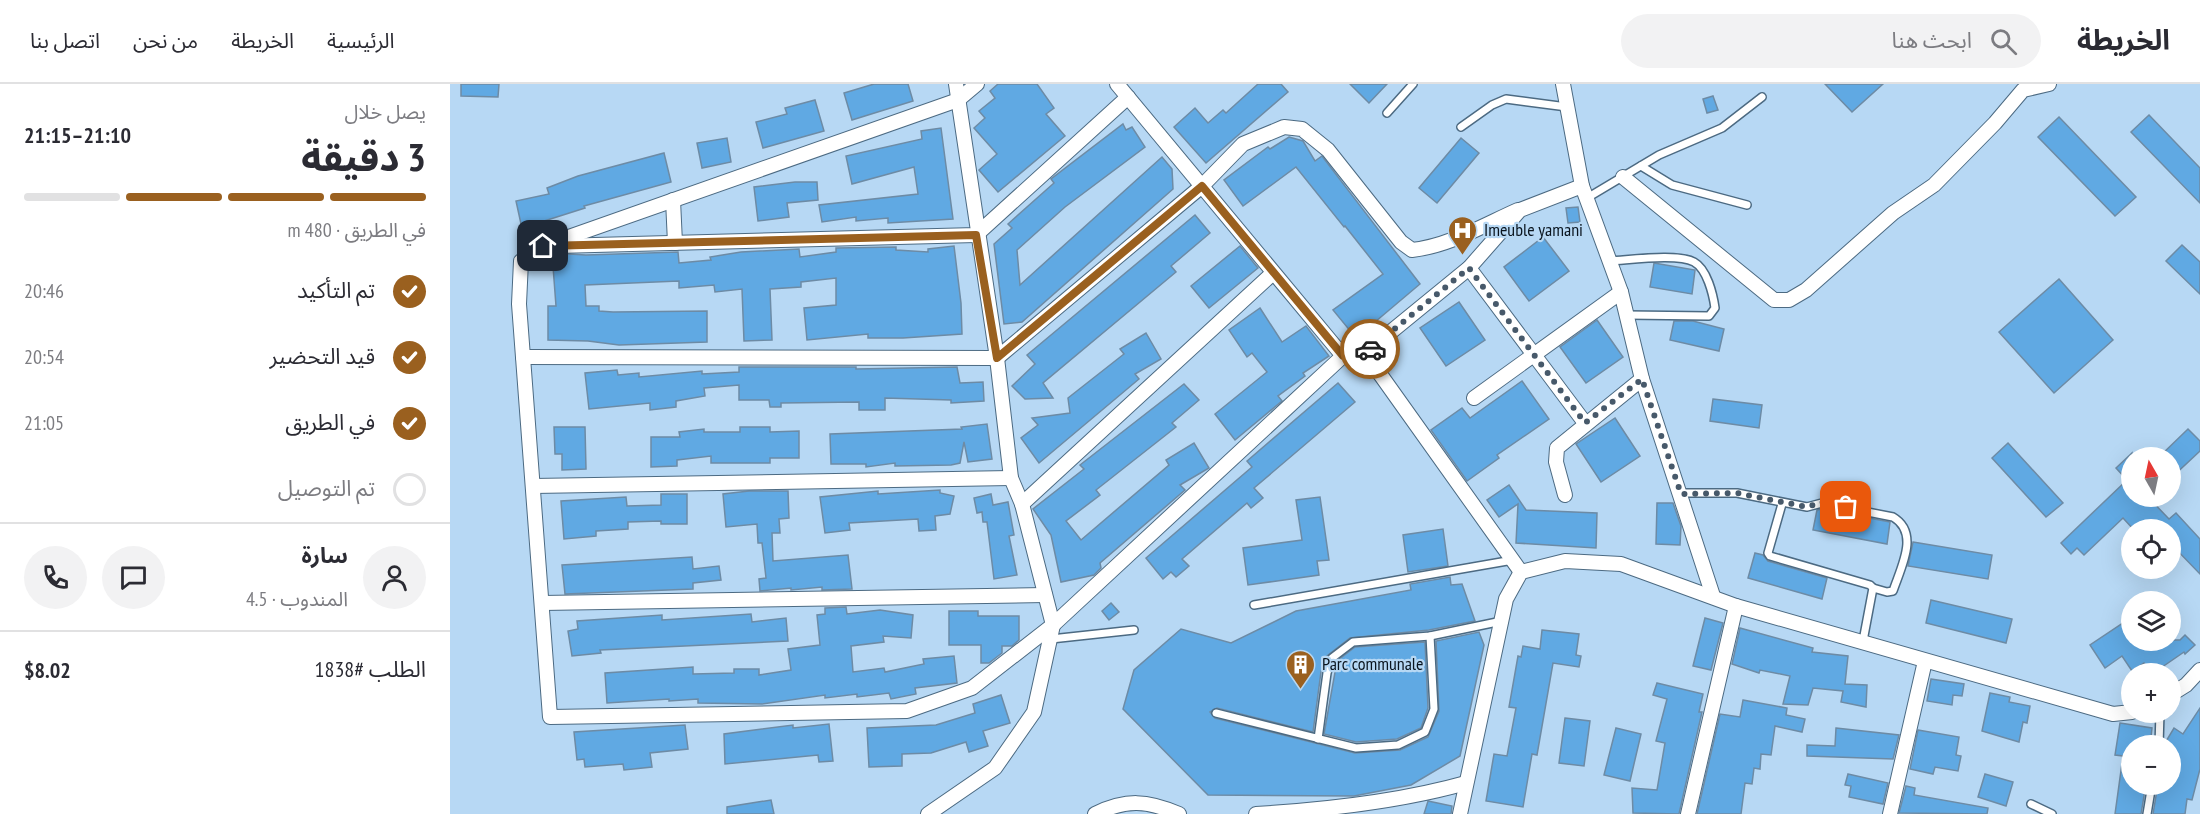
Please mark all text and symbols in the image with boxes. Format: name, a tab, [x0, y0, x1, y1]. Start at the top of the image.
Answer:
search box	[1621, 14, 2041, 68]
text: الخريطة	[2077, 21, 2170, 58]
icon: search	[1987, 25, 2020, 58]
text: ابحث هنا	[1892, 26, 1972, 54]
text: اتصل بنا	[30, 27, 100, 54]
text: من نحن	[133, 27, 198, 54]
text: الخريطة	[231, 27, 294, 54]
text: الرئيسية	[327, 27, 395, 54]
text: يصل خلال	[345, 99, 426, 125]
text: 21:10–21:15	[24, 121, 131, 149]
text: 3 دقيقة	[301, 131, 426, 182]
hospital icon: Imeuble yamani	[1447, 214, 1479, 256]
text: في الطريق · 480 m	[287, 217, 426, 243]
place label: Imeuble yamani	[1484, 218, 1583, 241]
pin	[517, 220, 568, 271]
icon: home	[526, 229, 559, 262]
icon: check	[393, 275, 426, 308]
text: تم التأكيد	[297, 276, 375, 304]
text: 20:46	[24, 278, 64, 304]
courier	[1340, 319, 1400, 379]
icon: car	[1354, 333, 1387, 366]
icon: check	[393, 341, 426, 374]
text: قيد التحضير	[270, 342, 375, 370]
text: 20:54	[24, 344, 64, 370]
icon: check	[393, 407, 426, 440]
text: في الطريق	[285, 408, 375, 436]
text: 21:05	[24, 410, 64, 436]
north arrow	[2121, 447, 2181, 507]
map controls	[2121, 447, 2181, 795]
text: تم التوصيل	[278, 474, 375, 502]
pin	[1820, 481, 1871, 532]
icon: bag	[1829, 490, 1862, 523]
button: locate	[2121, 519, 2181, 579]
text: سارة	[302, 541, 348, 569]
button: phone	[24, 546, 87, 609]
button: chat	[102, 546, 165, 609]
button: person	[363, 546, 426, 609]
text: المندوب · 4.5	[246, 586, 348, 612]
button: layers	[2121, 591, 2181, 651]
building icon: Parc communale	[1285, 648, 1317, 690]
place label: Parc communale	[1322, 652, 1424, 675]
text: الطلب #1838	[315, 655, 426, 683]
text: $8.02	[24, 656, 71, 684]
button: +	[2121, 663, 2181, 723]
button: −	[2121, 735, 2181, 795]

